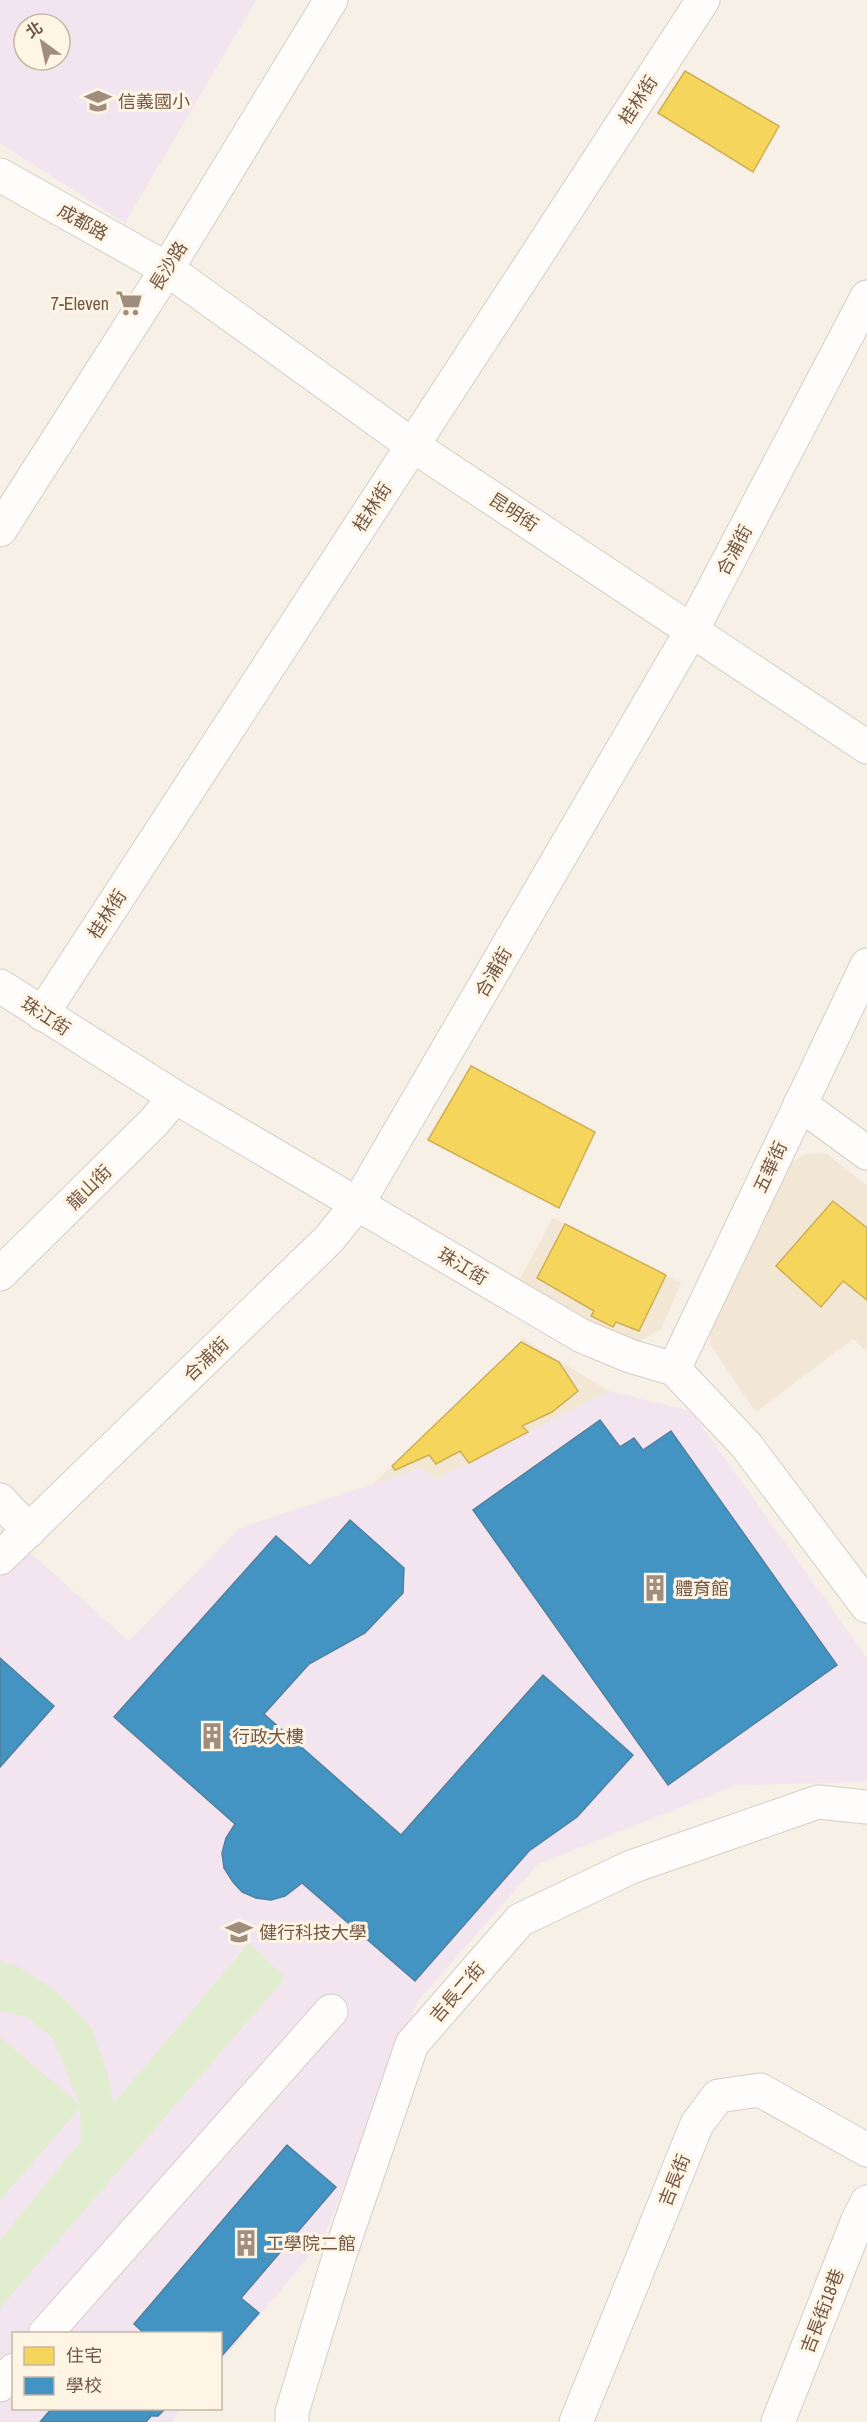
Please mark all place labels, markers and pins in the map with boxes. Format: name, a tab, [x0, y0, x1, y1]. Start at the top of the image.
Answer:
school or university icon: 信義國小	[83, 86, 113, 116]
place label: 信義國小	[118, 89, 190, 114]
supermarket icon: 7-Eleven	[114, 288, 144, 318]
place label: 7-Eleven	[51, 291, 109, 316]
building icon: 體育館	[640, 1573, 670, 1603]
place label: 體育館	[675, 1576, 729, 1601]
building icon: 行政大樓	[197, 1721, 227, 1751]
place label: 行政大樓	[232, 1724, 304, 1749]
school or university icon: 健行科技大學	[224, 1917, 254, 1947]
place label: 健行科技大學	[259, 1920, 367, 1945]
building icon: 工學院二館	[231, 2228, 261, 2258]
place label: 工學院二館	[266, 2231, 356, 2256]

